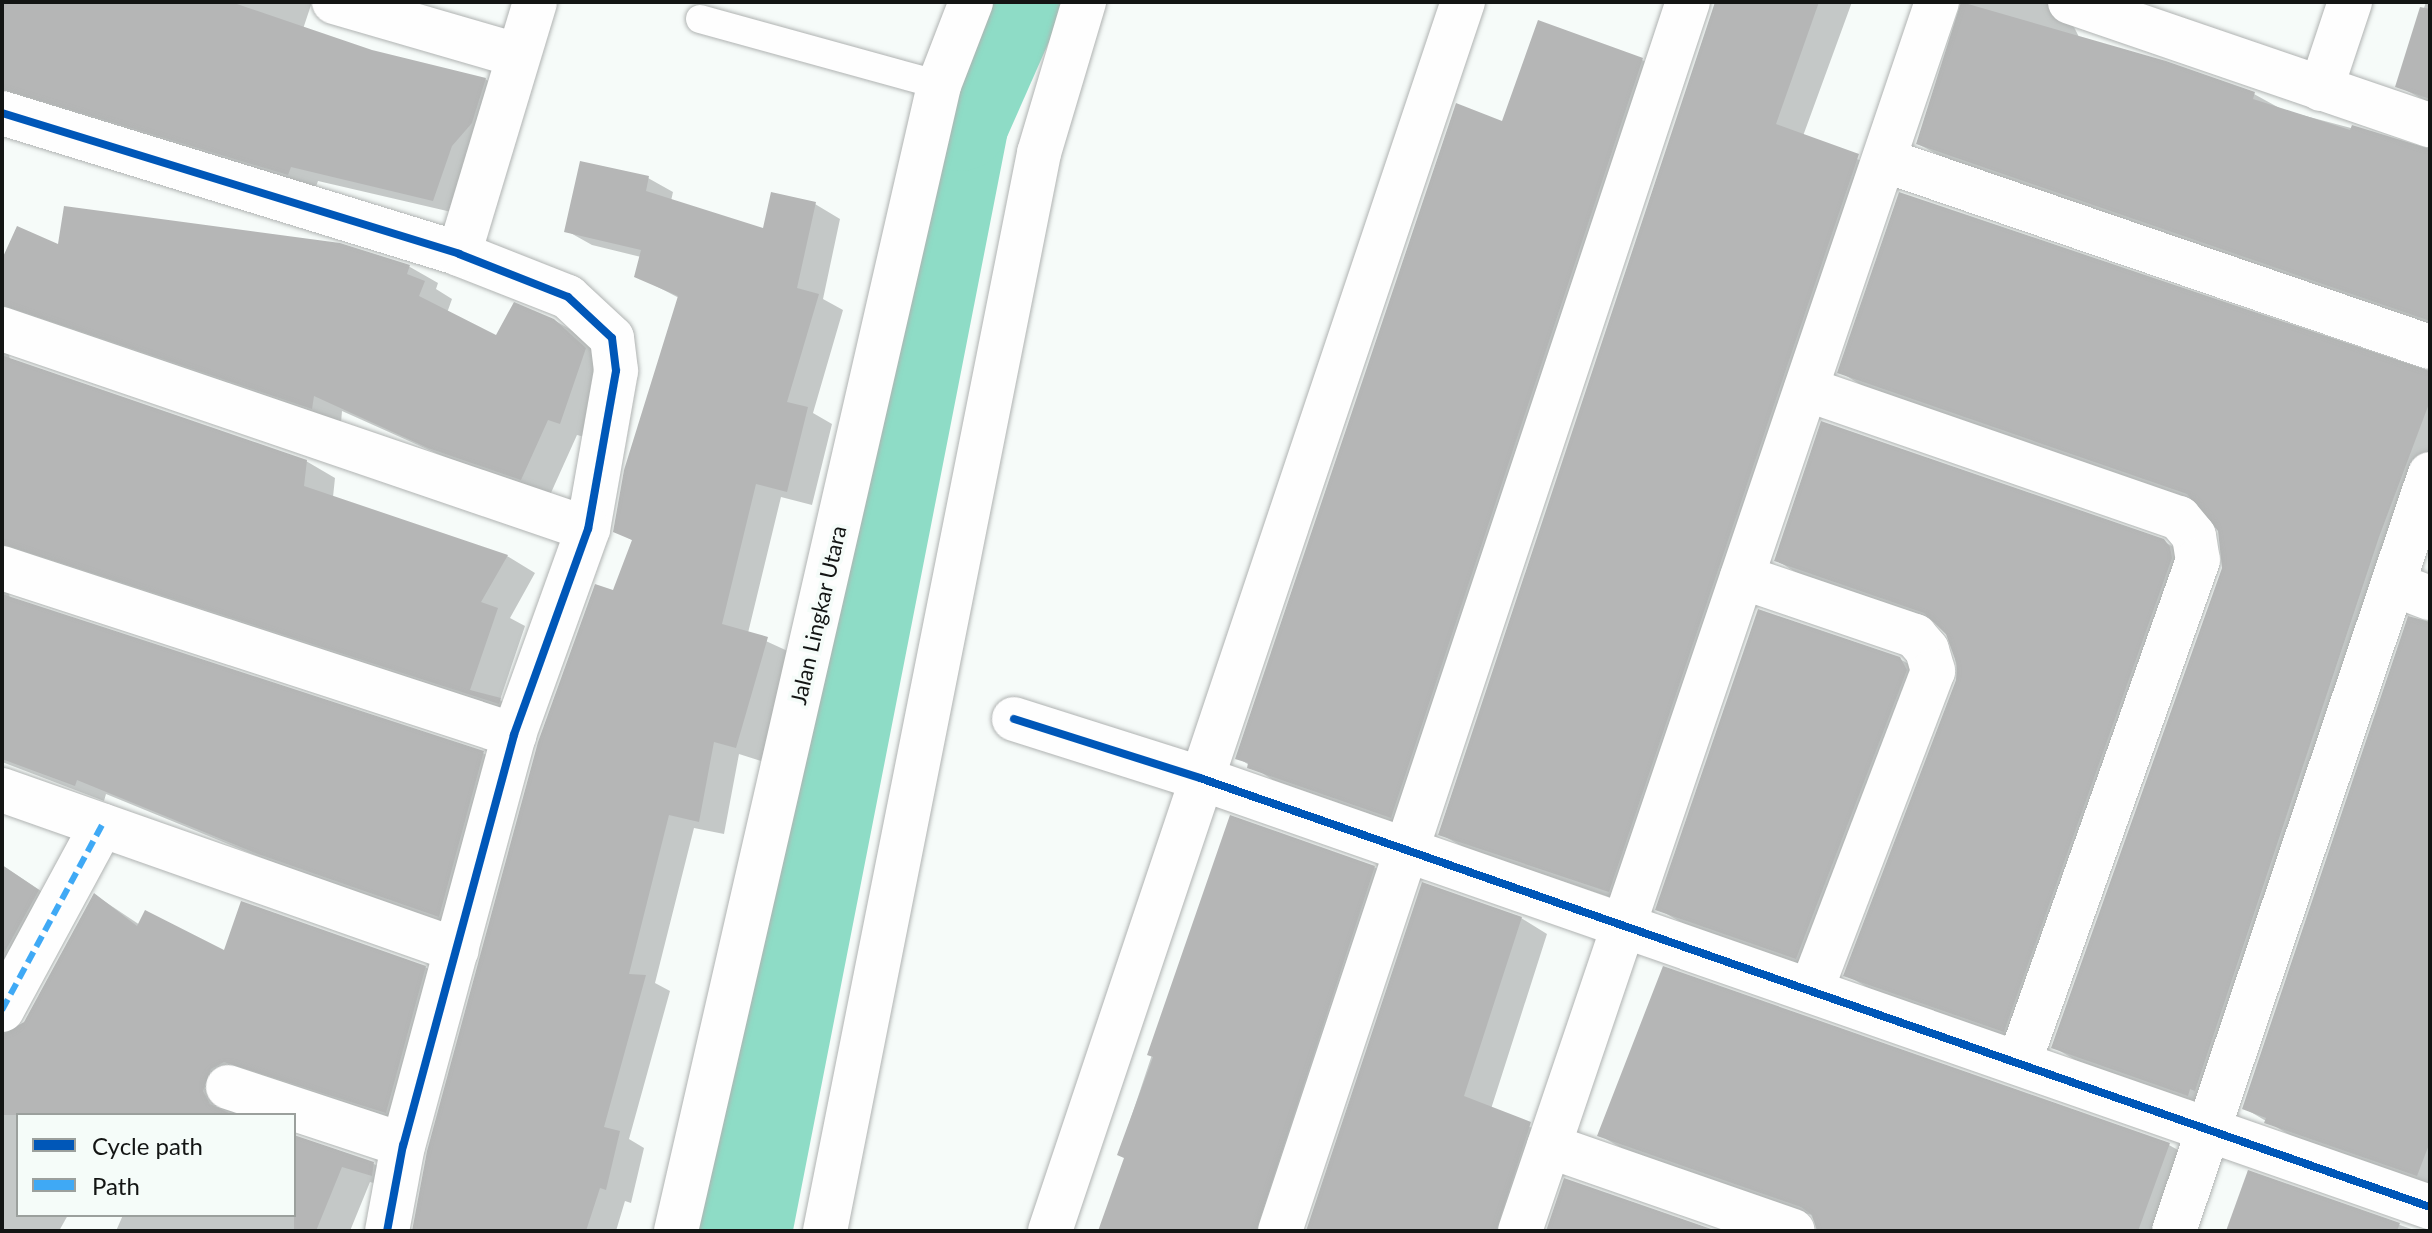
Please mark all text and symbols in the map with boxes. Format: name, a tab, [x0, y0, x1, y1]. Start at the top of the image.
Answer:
street label: Jalan Lingkar Utara	[785, 523, 851, 707]
legend	[16, 1113, 296, 1217]
text: Cycle path	[92, 1131, 203, 1160]
text: Path	[92, 1171, 140, 1200]

